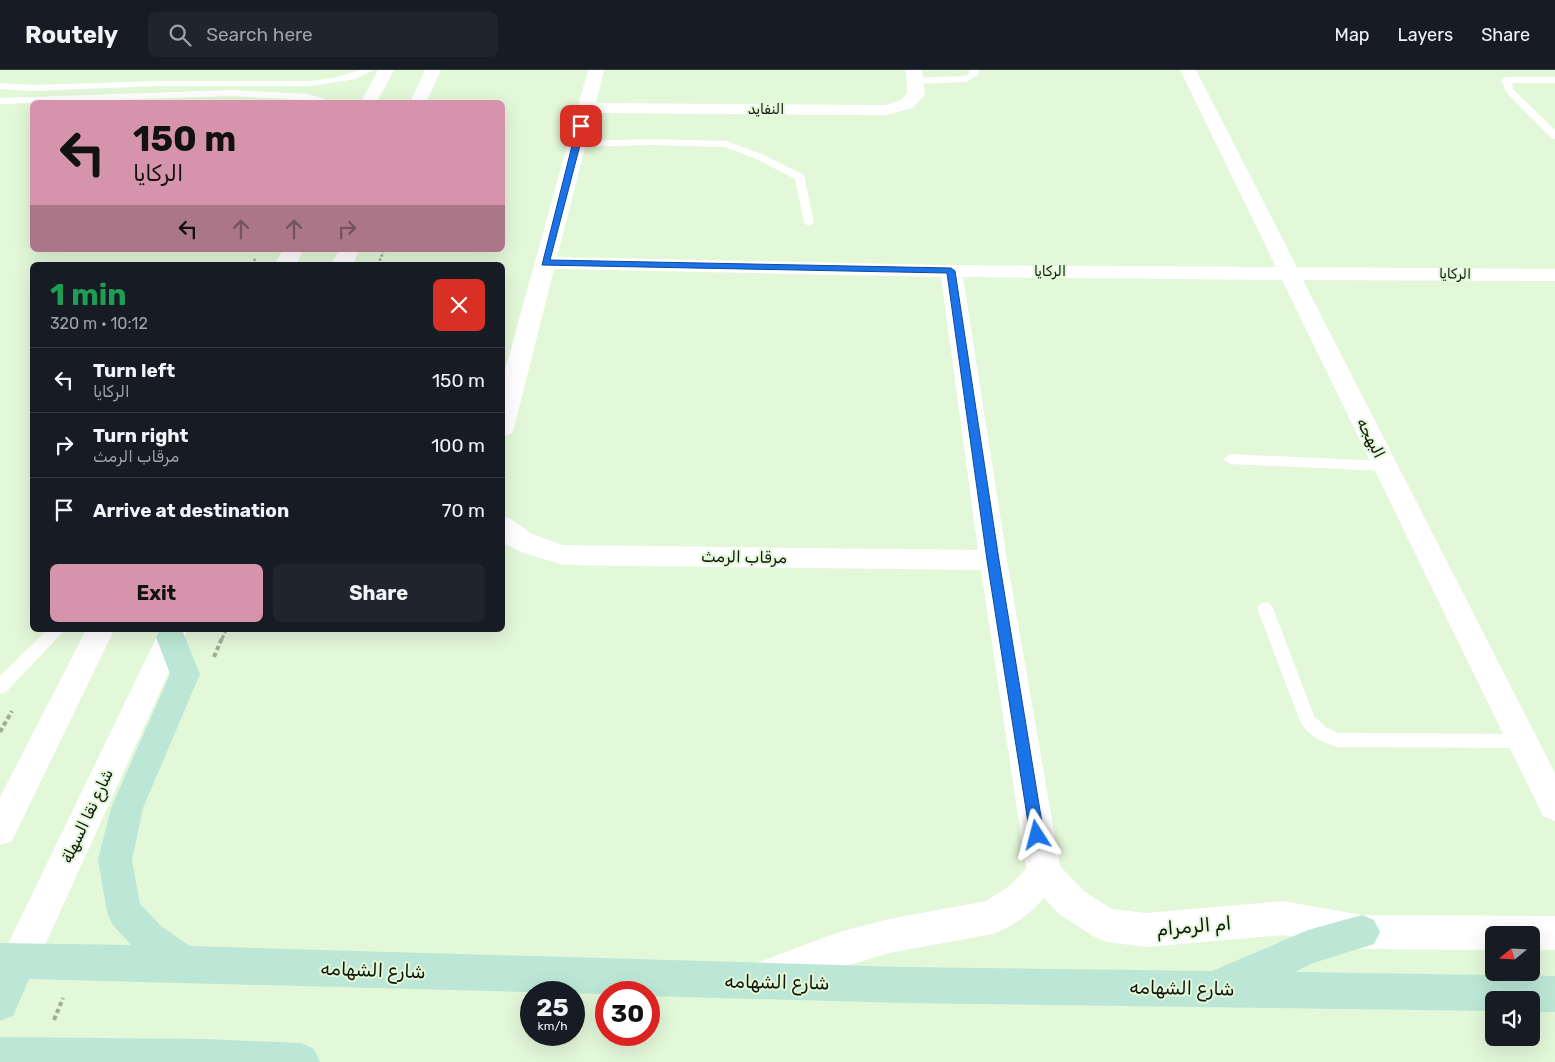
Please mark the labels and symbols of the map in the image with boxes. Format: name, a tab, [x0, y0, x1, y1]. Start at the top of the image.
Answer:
street label: النفايد	[748, 101, 784, 118]
pin	[560, 105, 602, 147]
street label: الركايا	[1034, 263, 1066, 280]
street label: الركايا	[1439, 265, 1471, 283]
street label: البهجه	[1352, 415, 1389, 462]
street label: مرقاب الرمث	[701, 547, 787, 568]
street label: شارع نقا السهلة	[57, 766, 119, 867]
position arrow	[1010, 808, 1062, 860]
street label: ام الرمرام	[1156, 911, 1232, 942]
north arrow	[1485, 926, 1540, 981]
street label: شارع الشهامه	[320, 957, 426, 985]
street label: شارع الشهامه	[724, 970, 830, 996]
street label: شارع الشهامه	[1129, 976, 1235, 1002]
speed limit sign: 30	[595, 981, 660, 1046]

